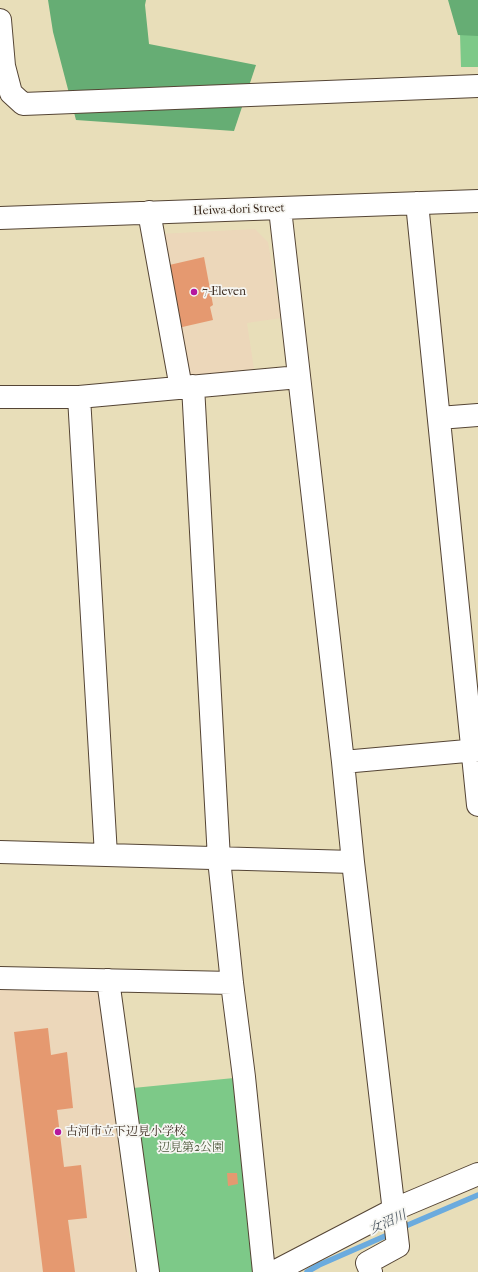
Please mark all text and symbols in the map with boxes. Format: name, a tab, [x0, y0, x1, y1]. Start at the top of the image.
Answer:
street label: Heiwa-dori Street	[193, 201, 285, 219]
place label: 7-Eleven	[202, 285, 246, 299]
marker: 7-Eleven	[189, 287, 199, 297]
place label: 古河市立下辺見小学校	[66, 1125, 186, 1139]
marker: 古河市立下辺見小学校	[53, 1127, 63, 1137]
park label: 辺見第2公園	[158, 1141, 224, 1155]
water label: 女沼川	[367, 1208, 409, 1238]

